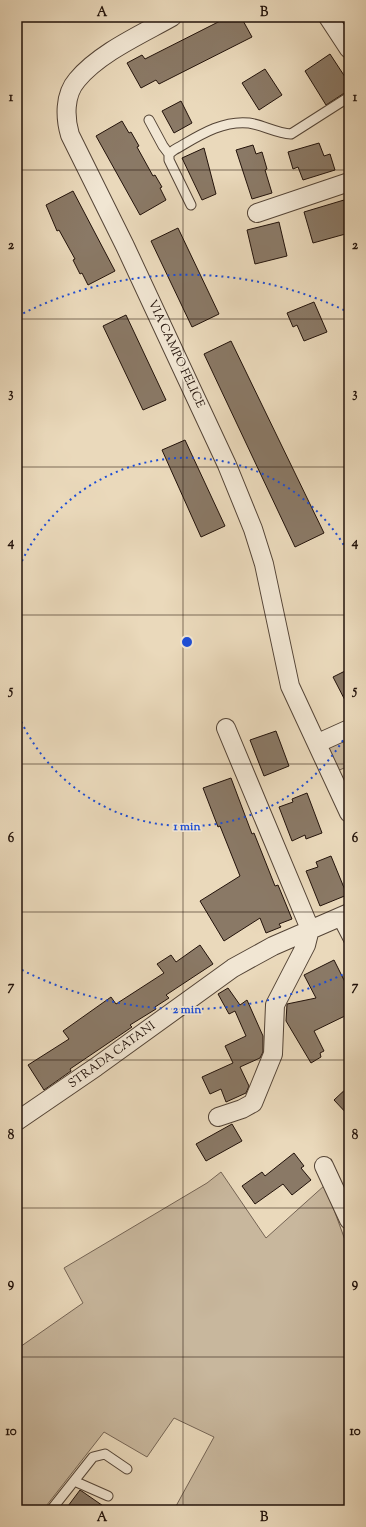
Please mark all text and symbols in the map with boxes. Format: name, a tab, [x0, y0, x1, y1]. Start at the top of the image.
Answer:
text: A	[97, 4, 108, 22]
text: B	[260, 4, 269, 22]
text: 1	[9, 89, 14, 107]
text: 1	[353, 89, 358, 107]
text: 2	[8, 237, 15, 255]
text: 2	[352, 237, 359, 255]
street label: VIA CAMPO FELICE	[143, 297, 209, 412]
text: 3	[8, 385, 14, 403]
text: 3	[352, 385, 358, 403]
text: 4	[7, 534, 15, 552]
text: 4	[351, 534, 359, 552]
centre of rings	[180, 635, 194, 649]
text: 5	[8, 682, 14, 700]
text: 5	[352, 682, 358, 700]
text: 1 min	[172, 818, 201, 836]
text: 6	[8, 830, 15, 848]
text: 6	[352, 830, 359, 848]
text: 7	[8, 978, 15, 996]
text: 7	[352, 978, 359, 996]
text: 2 min	[173, 1001, 202, 1019]
street label: STRADA CATANI	[65, 1017, 159, 1093]
text: 8	[8, 1127, 15, 1145]
text: 8	[352, 1127, 359, 1145]
text: 9	[8, 1275, 15, 1293]
text: 9	[352, 1275, 359, 1293]
text: 10	[5, 1423, 17, 1441]
text: 10	[349, 1423, 361, 1441]
text: A	[97, 1509, 108, 1527]
text: B	[260, 1509, 269, 1527]

